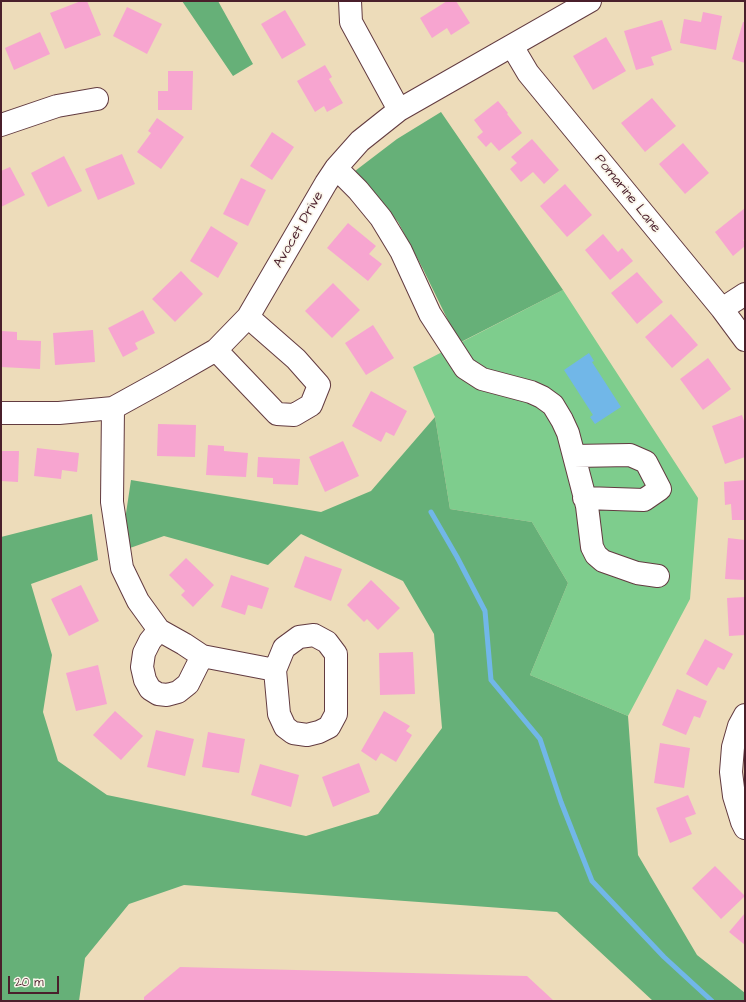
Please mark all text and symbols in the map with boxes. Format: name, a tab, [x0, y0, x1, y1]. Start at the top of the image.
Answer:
street label: Pomarine Lane	[590, 151, 664, 237]
street label: Avocet Drive	[270, 189, 328, 271]
scale bar	[10, 968, 61, 994]
text: 20 m	[15, 974, 44, 991]

